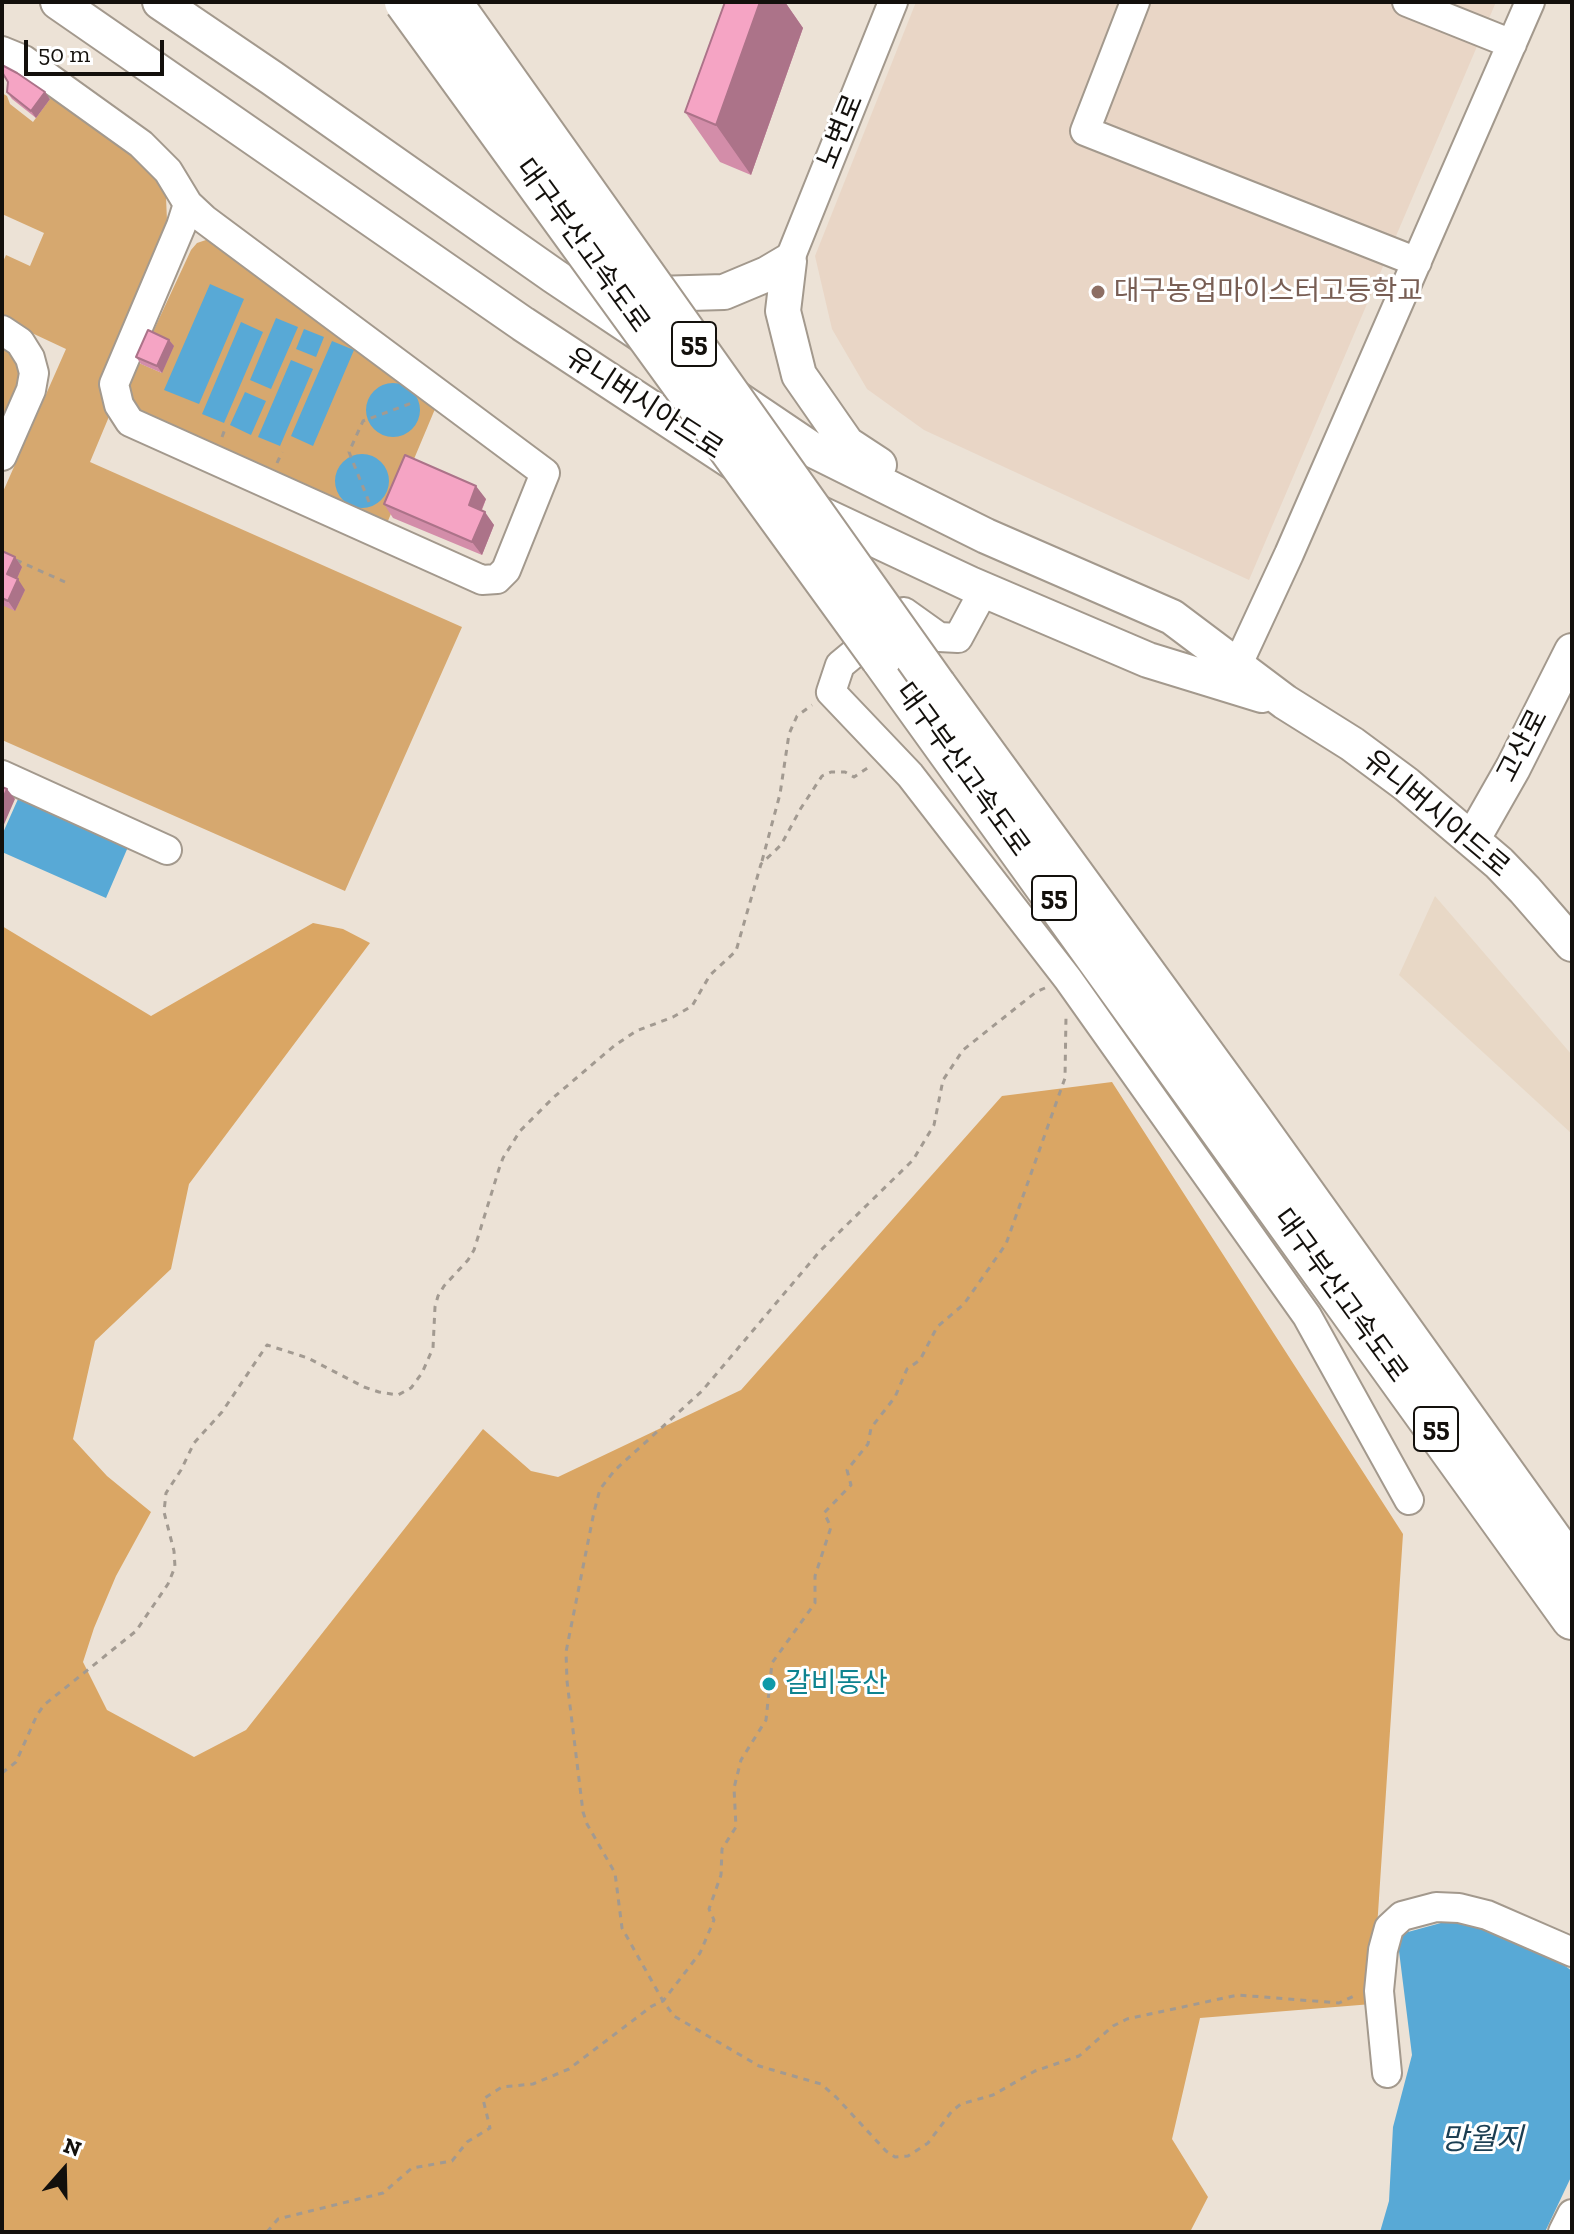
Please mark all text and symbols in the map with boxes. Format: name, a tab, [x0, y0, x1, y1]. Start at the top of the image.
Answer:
scale bar	[28, 24, 168, 74]
text: 50 m	[38, 39, 90, 68]
street label: 노변로	[811, 90, 871, 174]
street label: 대구부산고속도로	[508, 153, 656, 339]
place label: 대구농업마이스터고등학교	[1114, 275, 1423, 309]
marker: 대구농업마이스터고등학교	[1089, 283, 1107, 301]
road number: 55	[672, 322, 716, 366]
street label: 유니버시아드로	[559, 341, 729, 467]
street label: 대구부산고속도로	[888, 677, 1036, 863]
street label: 고산로	[1490, 704, 1556, 788]
street label: 유니버시아드로	[1356, 743, 1516, 885]
road number: 55	[1032, 876, 1076, 920]
street label: 대구부산고속도로	[1266, 1203, 1414, 1389]
road number: 55	[1414, 1407, 1458, 1451]
place label: 갈비동산	[785, 1667, 888, 1701]
marker: 갈비동산	[760, 1675, 778, 1693]
water label: 망월지	[1441, 2122, 1523, 2158]
north arrow	[24, 2130, 104, 2210]
text: N	[60, 2131, 85, 2163]

